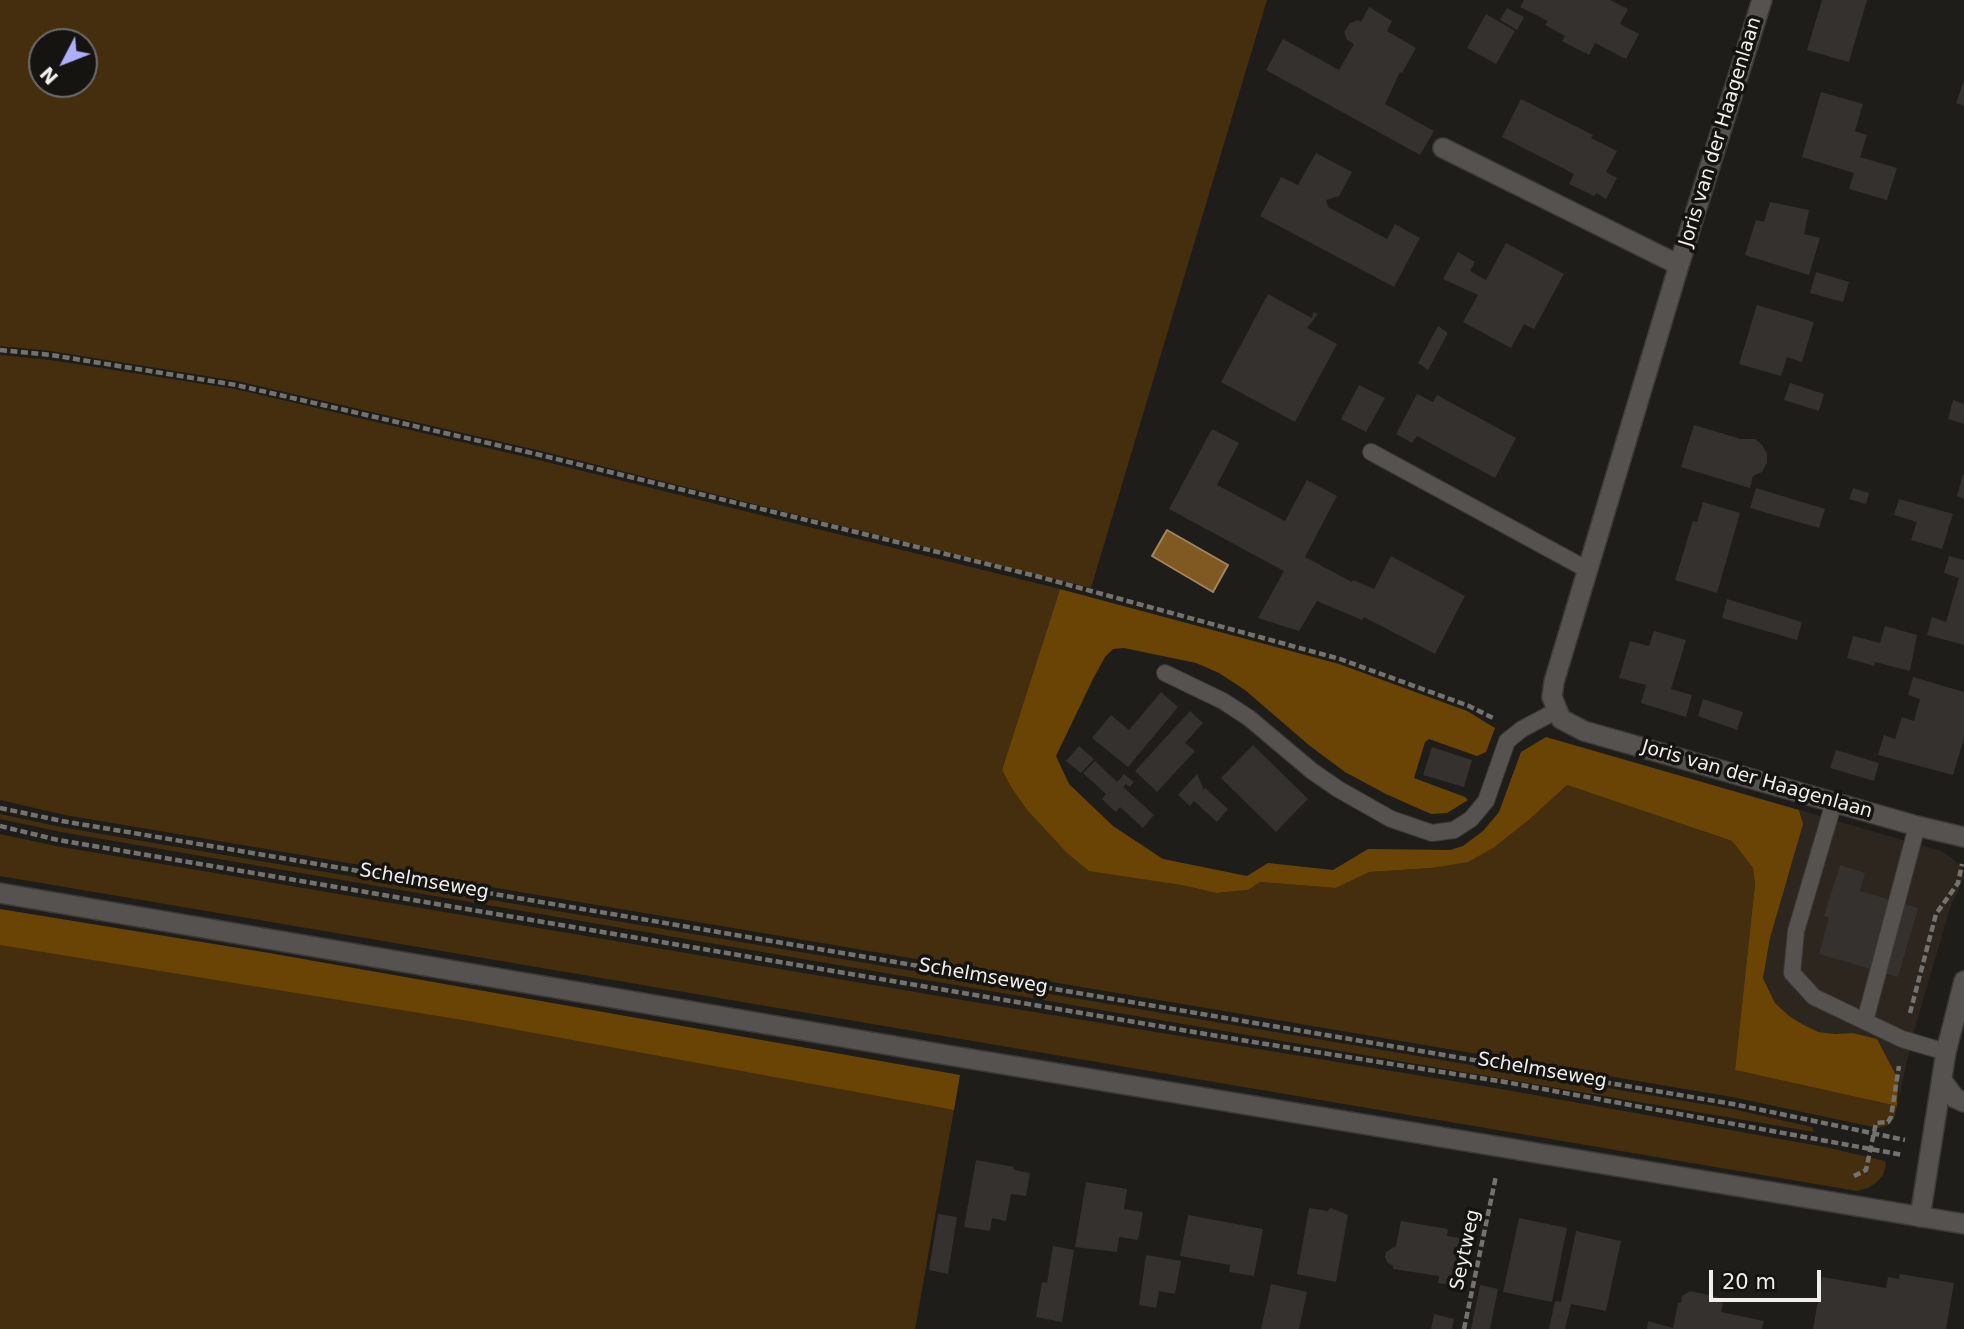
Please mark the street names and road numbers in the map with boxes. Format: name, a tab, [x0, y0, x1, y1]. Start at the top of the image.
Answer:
street label: Joris van der Haagenlaan	[1675, 14, 1767, 250]
street label: Joris van der Haagenlaan	[1639, 736, 1875, 824]
street label: Schelmseweg	[358, 859, 490, 905]
street label: Schelmseweg	[917, 954, 1049, 1000]
street label: Schelmseweg	[1476, 1048, 1608, 1094]
street label: Seytweg	[1446, 1208, 1486, 1292]

